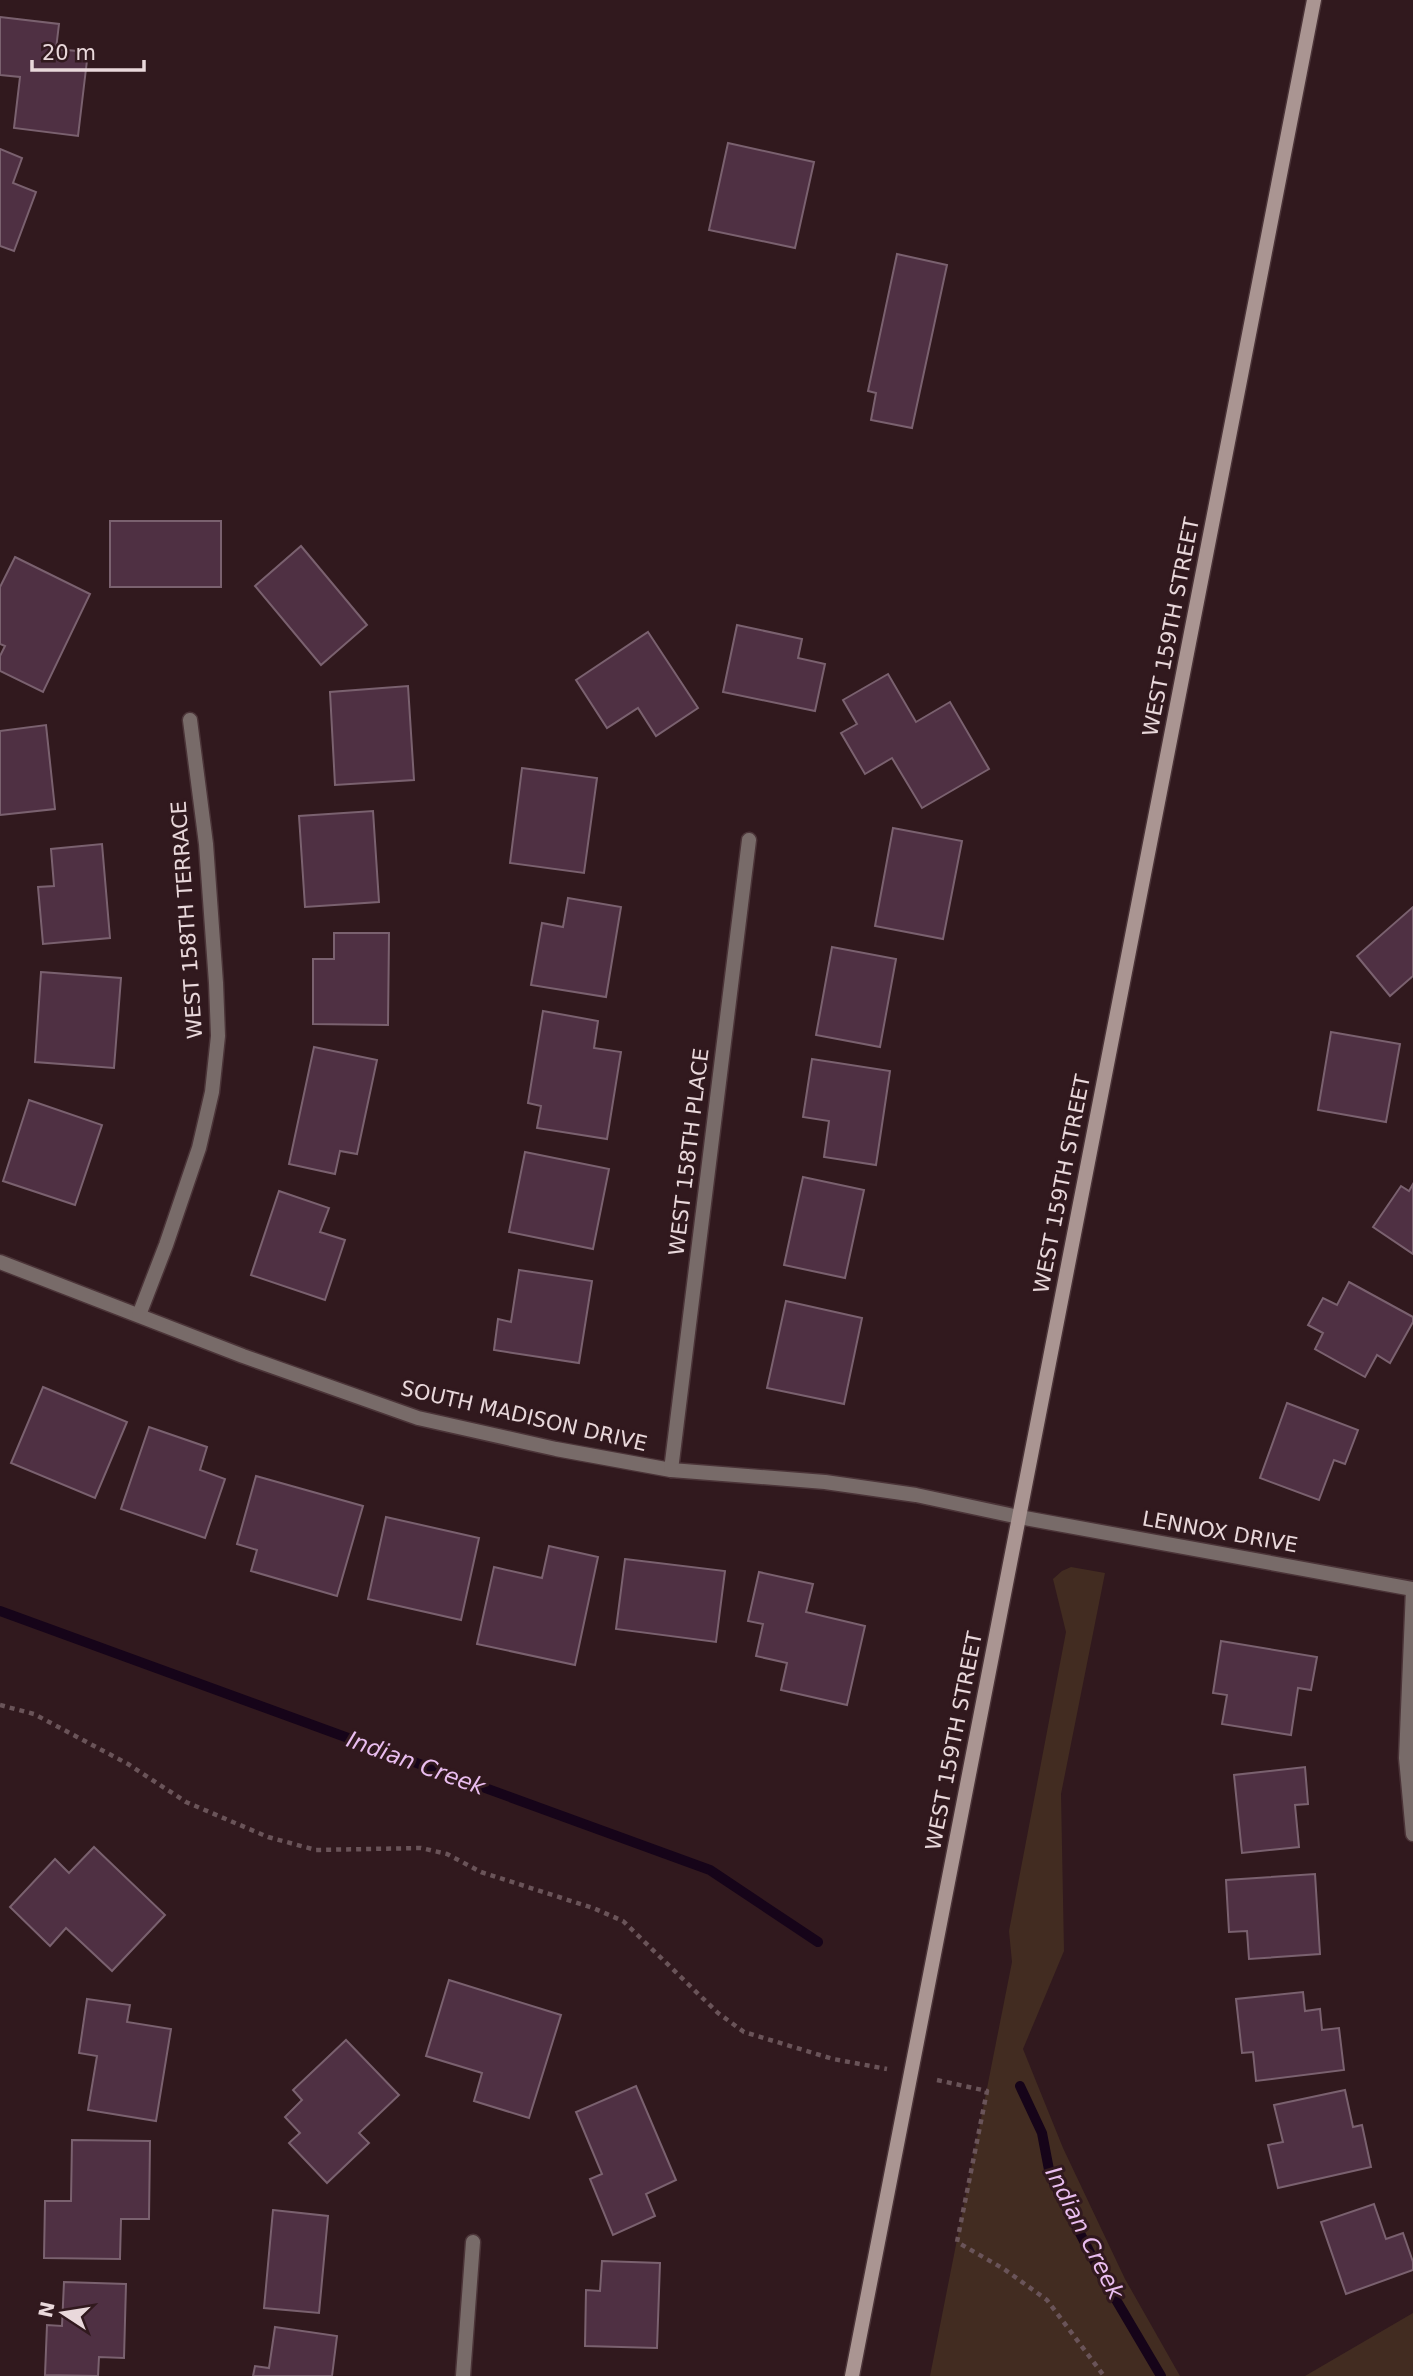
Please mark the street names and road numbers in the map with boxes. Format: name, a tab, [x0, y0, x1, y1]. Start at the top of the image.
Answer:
street label: WEST 159TH STREET	[1138, 515, 1204, 738]
street label: WEST 158TH TERRACE	[167, 800, 207, 1040]
street label: WEST 158TH PLACE	[664, 1047, 714, 1257]
street label: WEST 159TH STREET	[1029, 1072, 1095, 1295]
street label: SOUTH MADISON DRIVE	[398, 1376, 650, 1456]
street label: LENNOX DRIVE	[1140, 1507, 1300, 1557]
street label: WEST 159TH STREET	[921, 1629, 987, 1852]

